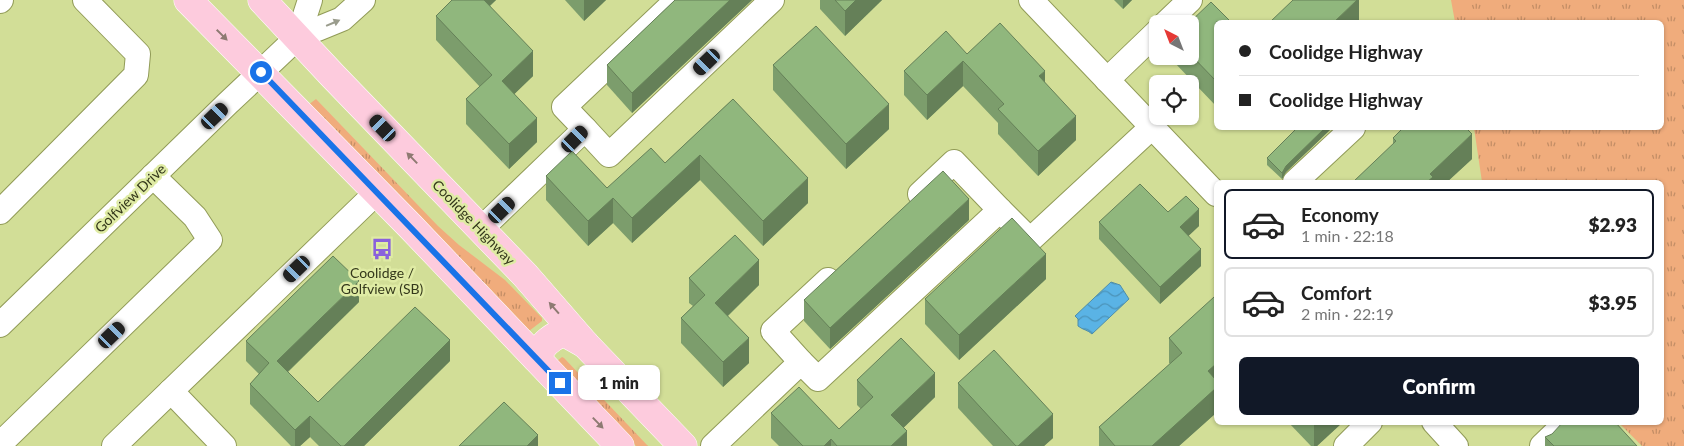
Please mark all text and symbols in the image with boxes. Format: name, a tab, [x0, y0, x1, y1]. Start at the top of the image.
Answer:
north arrow	[1149, 15, 1199, 65]
map controls	[1149, 15, 1199, 125]
one-way arrow	[326, 18, 340, 26]
one-way arrow	[216, 29, 228, 41]
text: Coolidge Highway	[1269, 40, 1423, 63]
car	[690, 46, 723, 78]
route start	[250, 61, 272, 83]
button: locate	[1149, 75, 1199, 125]
text: Coolidge Highway	[1269, 88, 1423, 111]
car	[198, 100, 231, 132]
car	[367, 112, 398, 144]
car	[559, 123, 590, 155]
one-way arrow	[406, 152, 418, 164]
street label: Golfview Drive	[91, 160, 169, 236]
street label: Coolidge Highway	[429, 176, 519, 269]
car	[485, 194, 518, 226]
icon: car	[1241, 202, 1286, 247]
text: Economy	[1301, 203, 1379, 226]
text: $2.93	[1588, 213, 1637, 236]
text: 1 min · 22:18	[1301, 226, 1394, 245]
bus stop icon: Coolidge / Golfview (SB)	[369, 236, 395, 262]
car	[280, 253, 313, 285]
place label: Coolidge / Golfview (SB)	[341, 264, 424, 297]
icon: car	[1241, 280, 1286, 325]
text: Comfort	[1301, 281, 1372, 304]
text: $3.95	[1588, 291, 1637, 314]
one-way arrow	[548, 302, 559, 315]
text: 2 min · 22:19	[1301, 304, 1394, 323]
car	[95, 319, 128, 351]
button: Confirm	[1239, 357, 1639, 415]
callout: 1 min	[578, 366, 660, 400]
route end	[549, 372, 571, 394]
text: 1 min	[599, 373, 639, 392]
one-way arrow	[592, 416, 604, 428]

